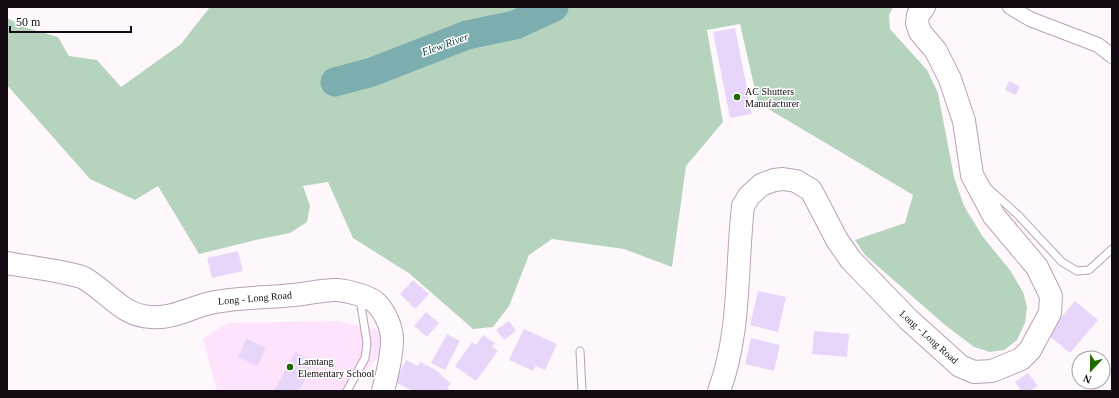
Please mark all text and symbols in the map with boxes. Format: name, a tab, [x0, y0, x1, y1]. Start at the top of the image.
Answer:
scale bar	[10, 8, 131, 34]
text: 50 m	[16, 15, 41, 29]
water label: Elew River	[419, 30, 471, 58]
place label: AC Shutters Manufacturer	[745, 86, 800, 109]
marker: AC Shutters Manufacturer	[732, 92, 742, 102]
street label: Long - Long Road	[218, 289, 292, 307]
street label: Long - Long Road	[898, 308, 960, 366]
north arrow	[1071, 350, 1111, 390]
place label: Lamtang Elementary School	[298, 356, 375, 379]
marker: Lamtang Elementary School	[285, 362, 295, 372]
text: N	[1081, 372, 1093, 386]

